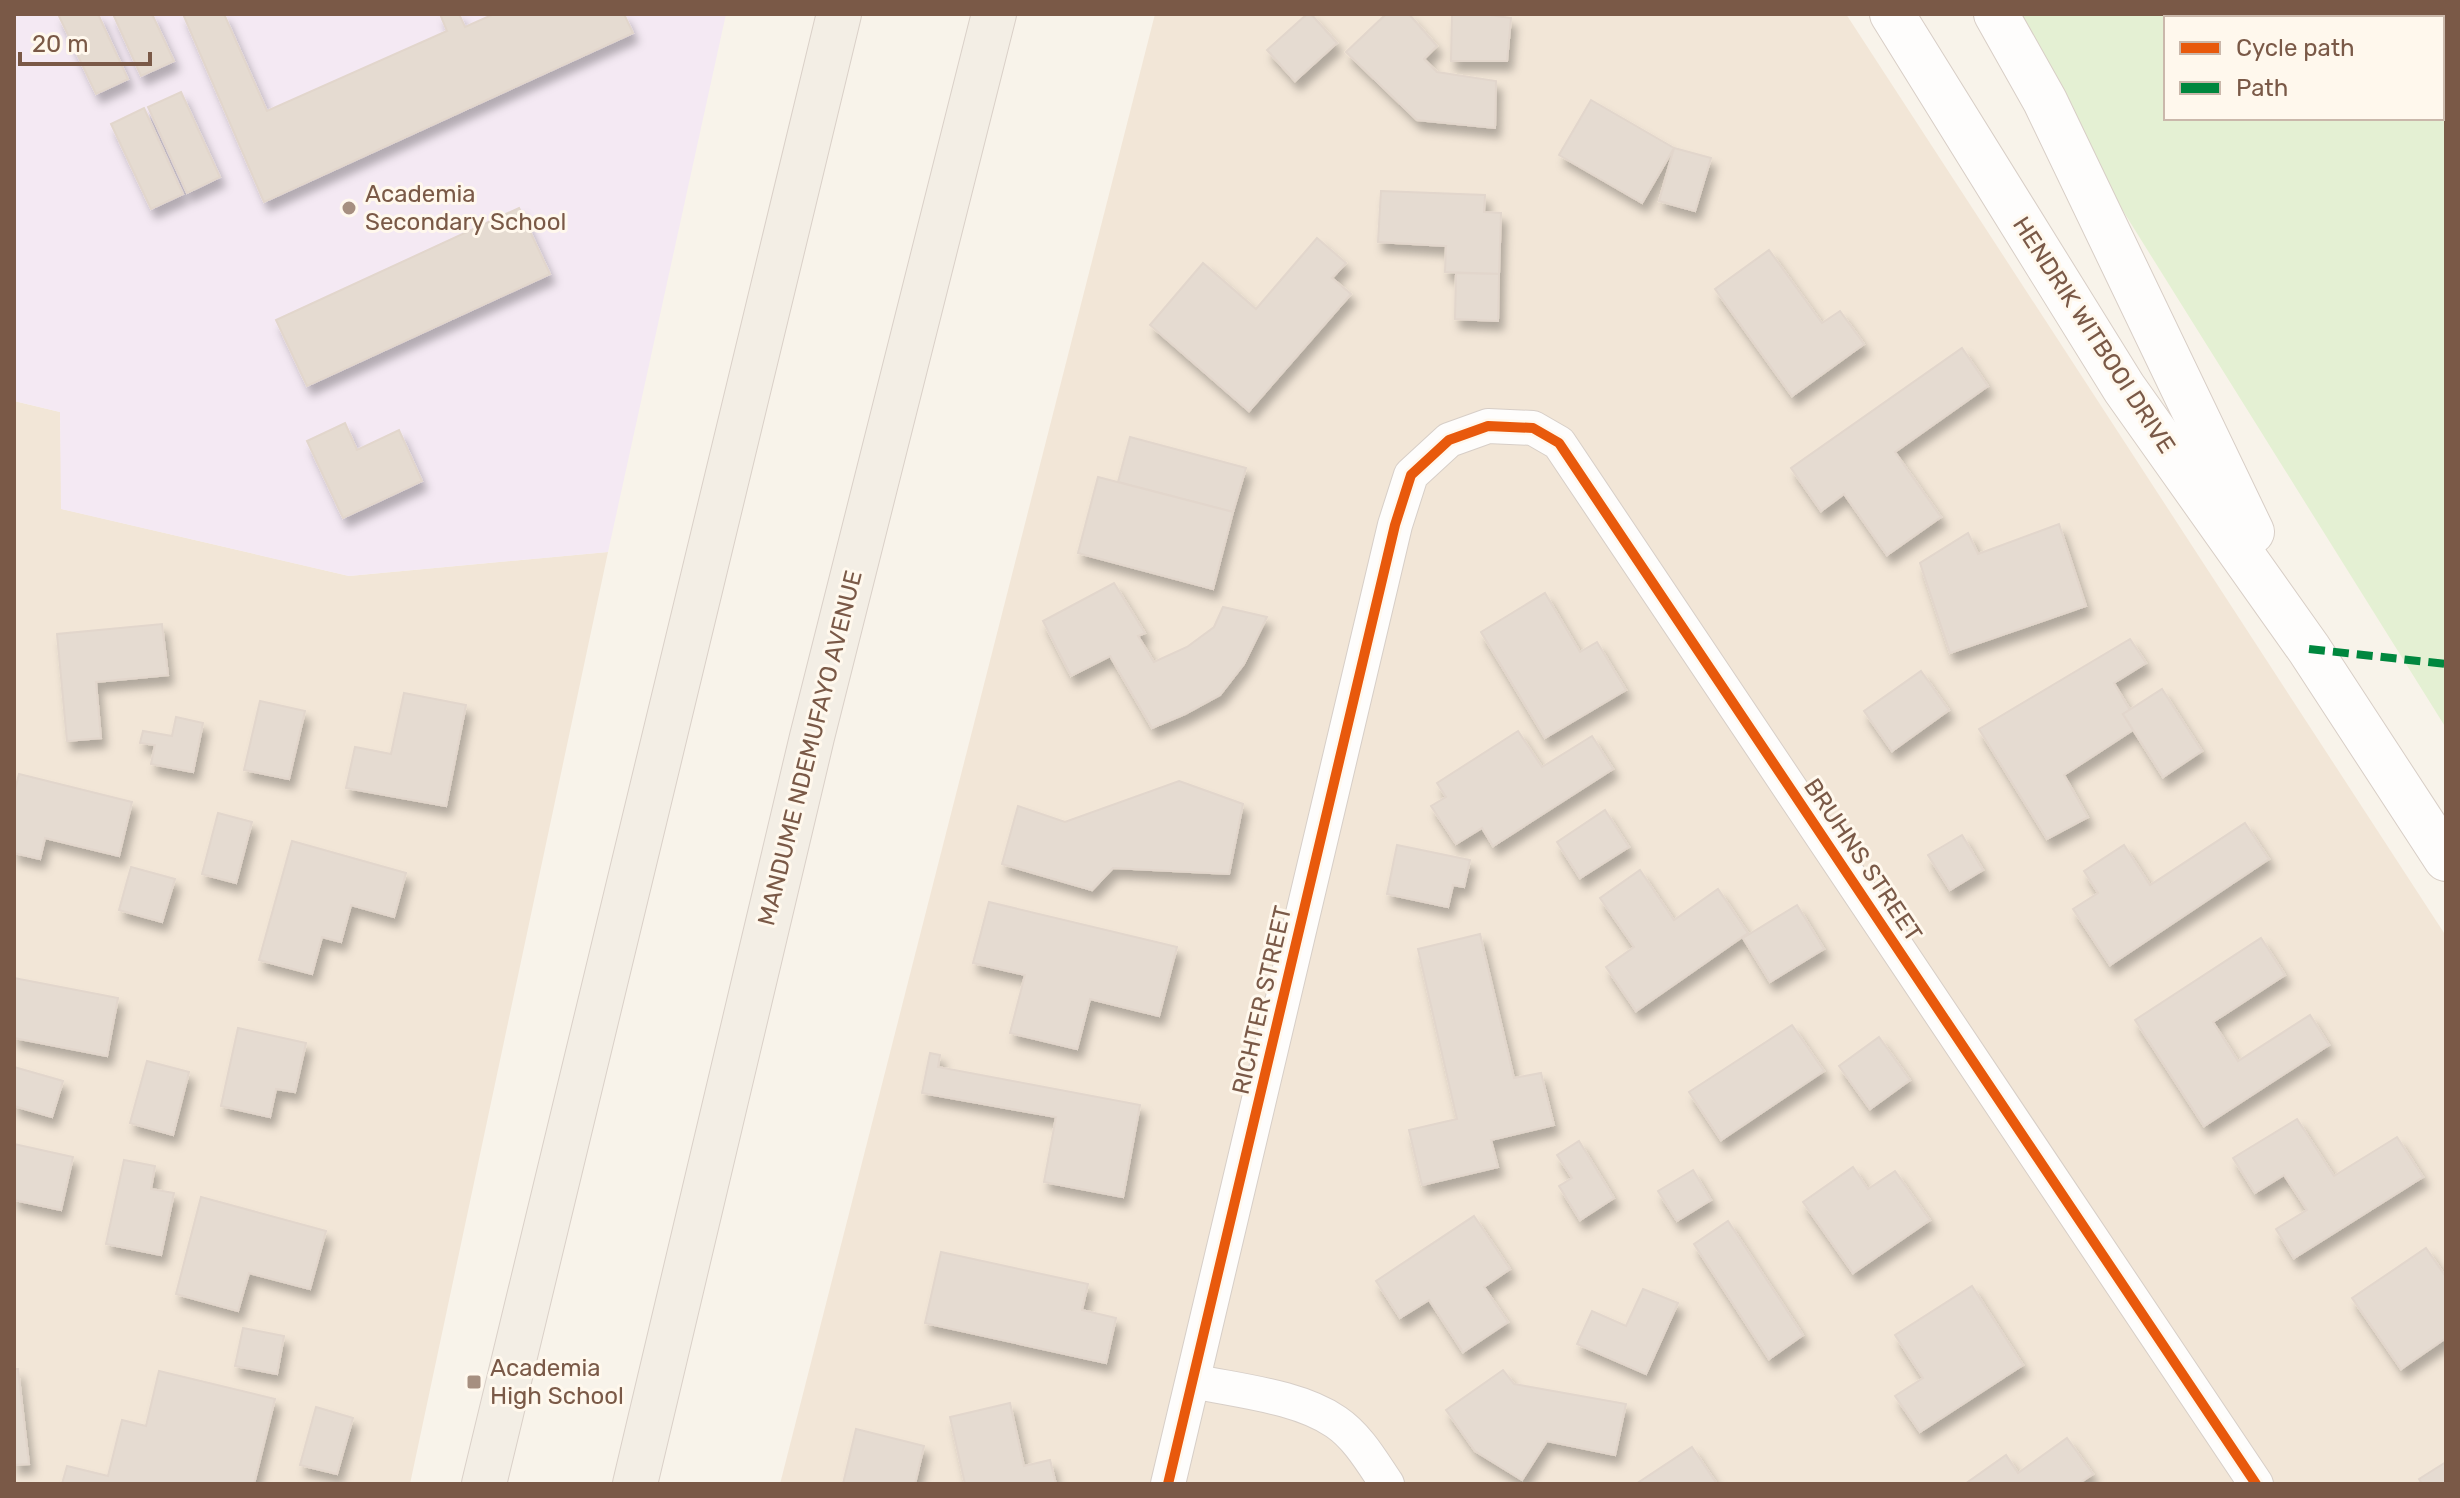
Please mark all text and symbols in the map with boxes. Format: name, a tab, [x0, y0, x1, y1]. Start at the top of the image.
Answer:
scale bar	[20, 16, 150, 66]
legend	[2164, 16, 2444, 120]
text: 20 m	[32, 30, 89, 58]
text: Cycle path	[2236, 34, 2355, 62]
text: Path	[2236, 74, 2288, 102]
place label: Academia Secondary School	[365, 180, 566, 236]
marker: Academia Secondary School	[340, 199, 358, 217]
street label: HENDRIK WITBOOI DRIVE	[2007, 211, 2181, 459]
street label: MANDUME NDEMUFAYO AVENUE	[752, 567, 868, 929]
street label: BRUHNS STREET	[1798, 773, 1928, 947]
street label: RICHTER STREET	[1227, 903, 1297, 1097]
place label: Academia High School	[490, 1354, 624, 1410]
marker: Academia High School	[465, 1373, 483, 1391]

